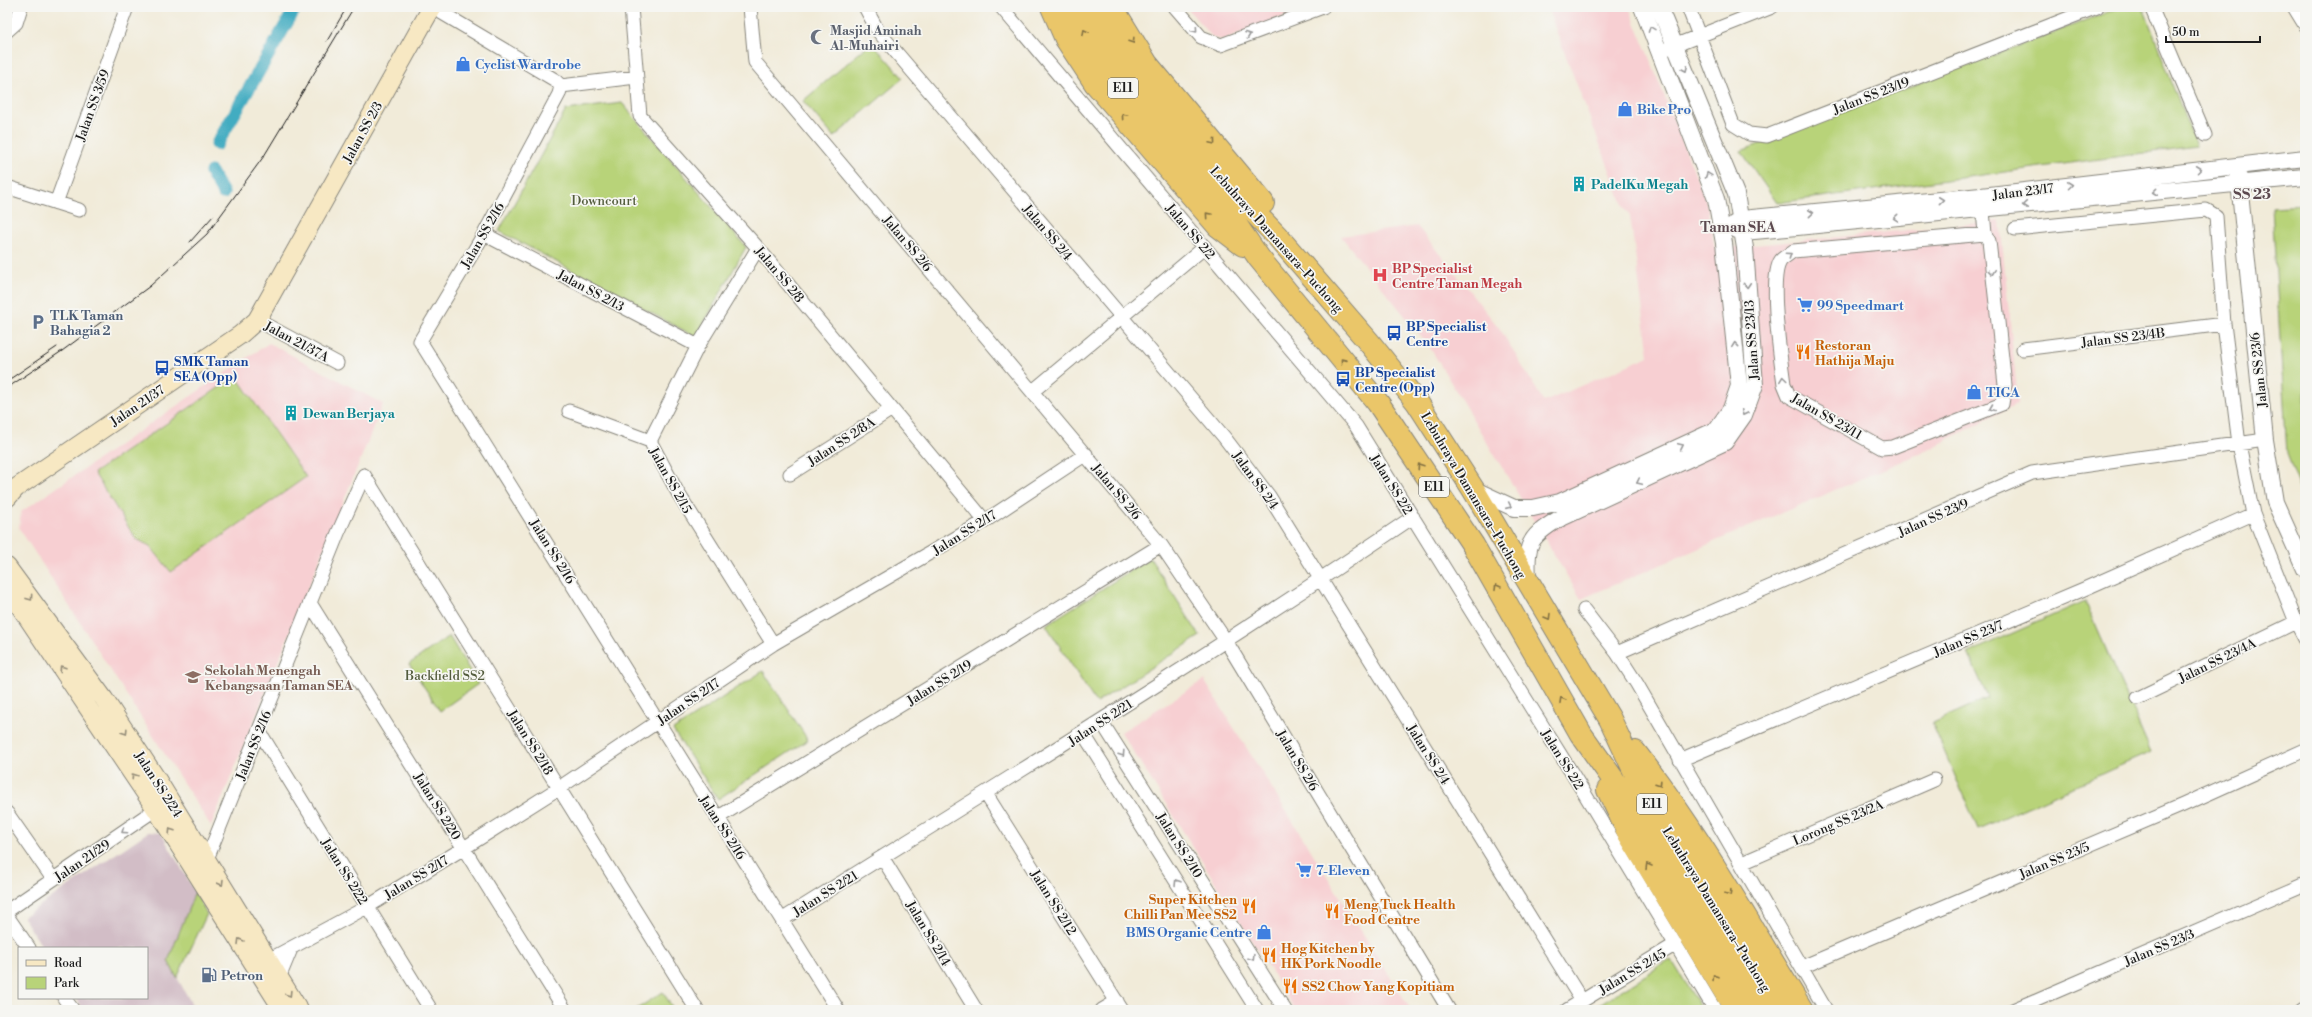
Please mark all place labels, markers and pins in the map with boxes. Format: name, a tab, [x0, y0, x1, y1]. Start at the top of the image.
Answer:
place label: Masjid Aminah Al-Muhairi	[829, 23, 922, 54]
mosque icon: Masjid Aminah Al-Muhairi	[809, 28, 827, 46]
shop icon: Cyclist Wardrobe	[454, 55, 472, 73]
place label: Cyclist Wardrobe	[475, 57, 581, 73]
shop icon: Bike Pro	[1616, 100, 1634, 118]
place label: Bike Pro	[1637, 102, 1692, 118]
building icon: PadelKu Megah	[1570, 175, 1588, 193]
place label: PadelKu Megah	[1591, 177, 1688, 193]
place label: BP Specialist Centre Taman Megah	[1392, 261, 1522, 292]
hospital icon: BP Specialist Centre Taman Megah	[1371, 266, 1389, 284]
supermarket icon: 99 Speedmart	[1796, 296, 1814, 314]
place label: 99 Speedmart	[1817, 298, 1904, 314]
place label: TLK Taman Bahagia 2	[50, 308, 123, 339]
parking icon: TLK Taman Bahagia 2	[29, 313, 47, 331]
place label: BP Specialist Centre	[1406, 319, 1487, 350]
bus stop icon: BP Specialist Centre	[1385, 324, 1403, 342]
place label: Restoran Hathija Maju	[1815, 338, 1894, 369]
restaurant icon: Restoran Hathija Maju	[1794, 343, 1812, 361]
place label: SMK Taman SEA (Opp)	[174, 354, 248, 385]
bus stop icon: SMK Taman SEA (Opp)	[153, 359, 171, 377]
place label: BP Specialist Centre (Opp)	[1355, 365, 1436, 396]
bus stop icon: BP Specialist Centre (Opp)	[1334, 370, 1352, 388]
shop icon: TIGA	[1965, 383, 1983, 401]
place label: TIGA	[1986, 385, 2020, 401]
building icon: Dewan Berjaya	[282, 404, 300, 422]
place label: Dewan Berjaya	[303, 406, 396, 422]
place label: Sekolah Menengah Kebangsaan Taman SEA	[205, 663, 353, 694]
school or university icon: Sekolah Menengah Kebangsaan Taman SEA	[184, 668, 202, 686]
supermarket icon: 7-Eleven	[1295, 861, 1313, 879]
place label: 7-Eleven	[1316, 863, 1370, 879]
place label: Super Kitchen Chilli Pan Mee SS2	[1124, 892, 1237, 923]
restaurant icon: Super Kitchen Chilli Pan Mee SS2	[1240, 897, 1258, 915]
place label: Meng Tuck Health Food Centre	[1344, 897, 1455, 928]
restaurant icon: Meng Tuck Health Food Centre	[1323, 902, 1341, 920]
shop icon: BMS Organic Centre	[1255, 923, 1273, 941]
place label: BMS Organic Centre	[1126, 925, 1252, 941]
place label: Hog Kitchen by HK Pork Noodle	[1281, 941, 1382, 972]
restaurant icon: Hog Kitchen by HK Pork Noodle	[1260, 946, 1278, 964]
fuel station icon: Petron	[200, 966, 218, 984]
place label: Petron	[221, 968, 263, 984]
restaurant icon: SS2 Chow Yang Kopitiam	[1281, 977, 1299, 995]
place label: SS2 Chow Yang Kopitiam	[1302, 979, 1455, 995]

